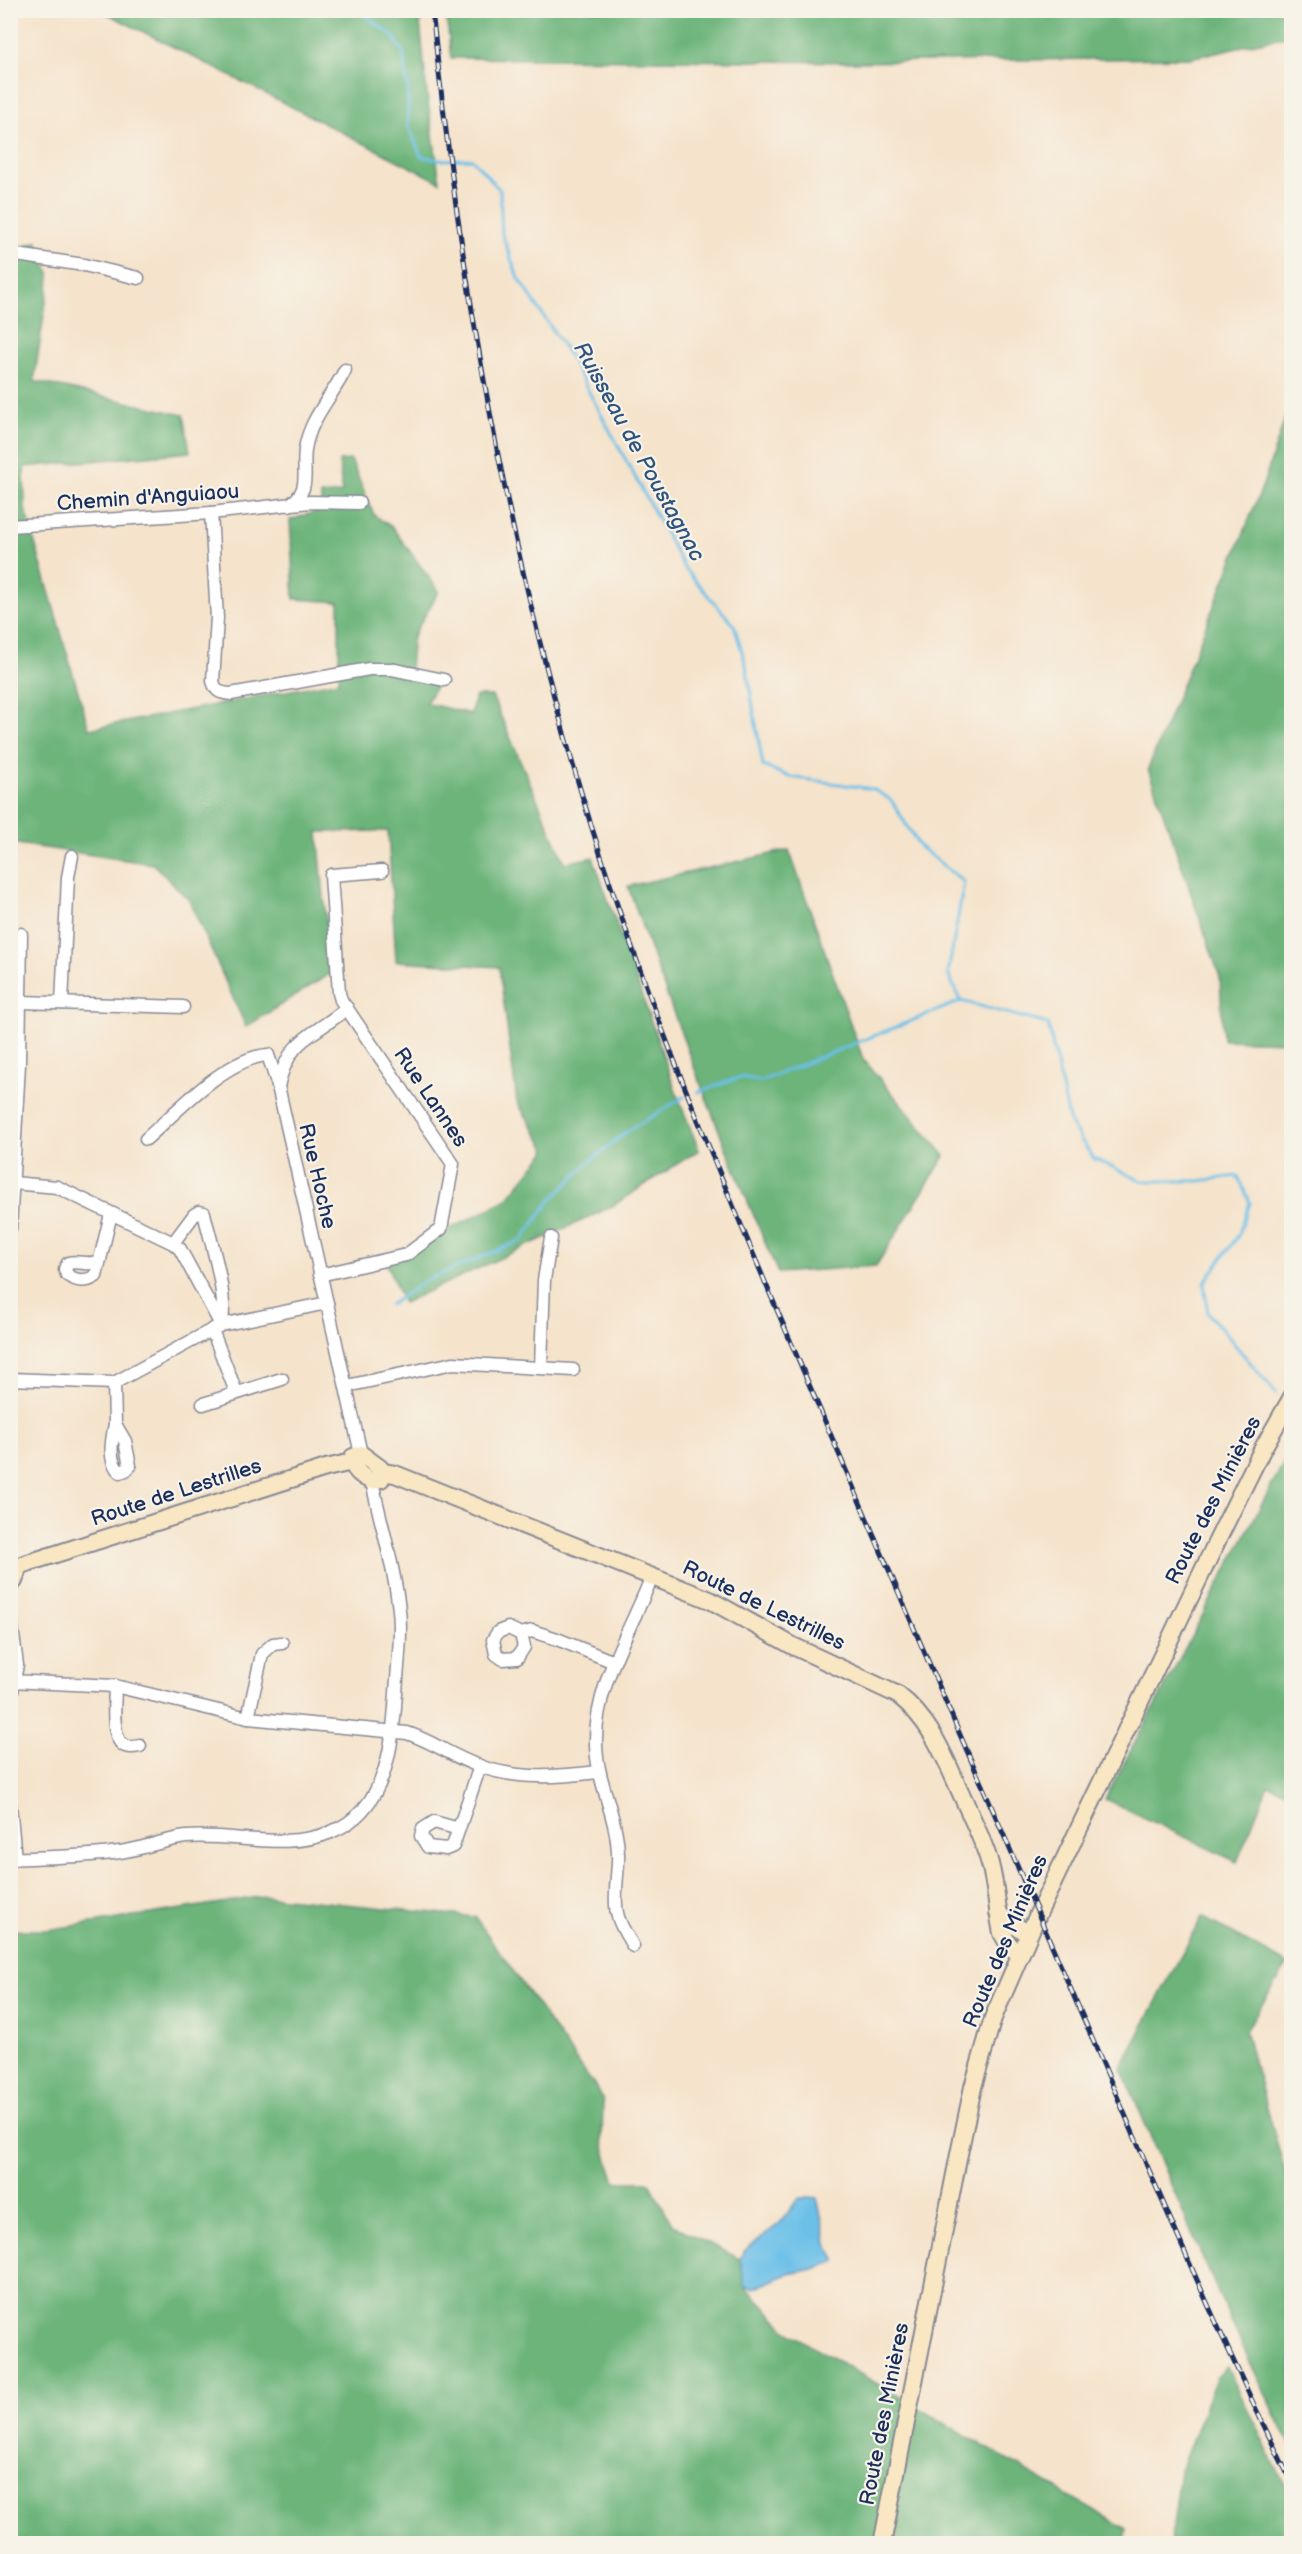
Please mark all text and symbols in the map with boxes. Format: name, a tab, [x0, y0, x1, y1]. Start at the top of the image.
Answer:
water label: Ruisseau de Poustagnac	[567, 337, 711, 567]
street label: Chemin d'Anguiaou	[56, 479, 240, 516]
street label: Rue Lannes	[388, 1043, 473, 1152]
street label: Rue Hoche	[293, 1121, 342, 1231]
street label: Route des Minières	[1160, 1412, 1267, 1588]
street label: Route de Lestrilles	[88, 1453, 265, 1532]
street label: Route de Lestrilles	[678, 1555, 849, 1656]
street label: Route des Minières	[958, 1851, 1053, 2031]
street label: Route des Minières	[855, 2321, 914, 2507]

